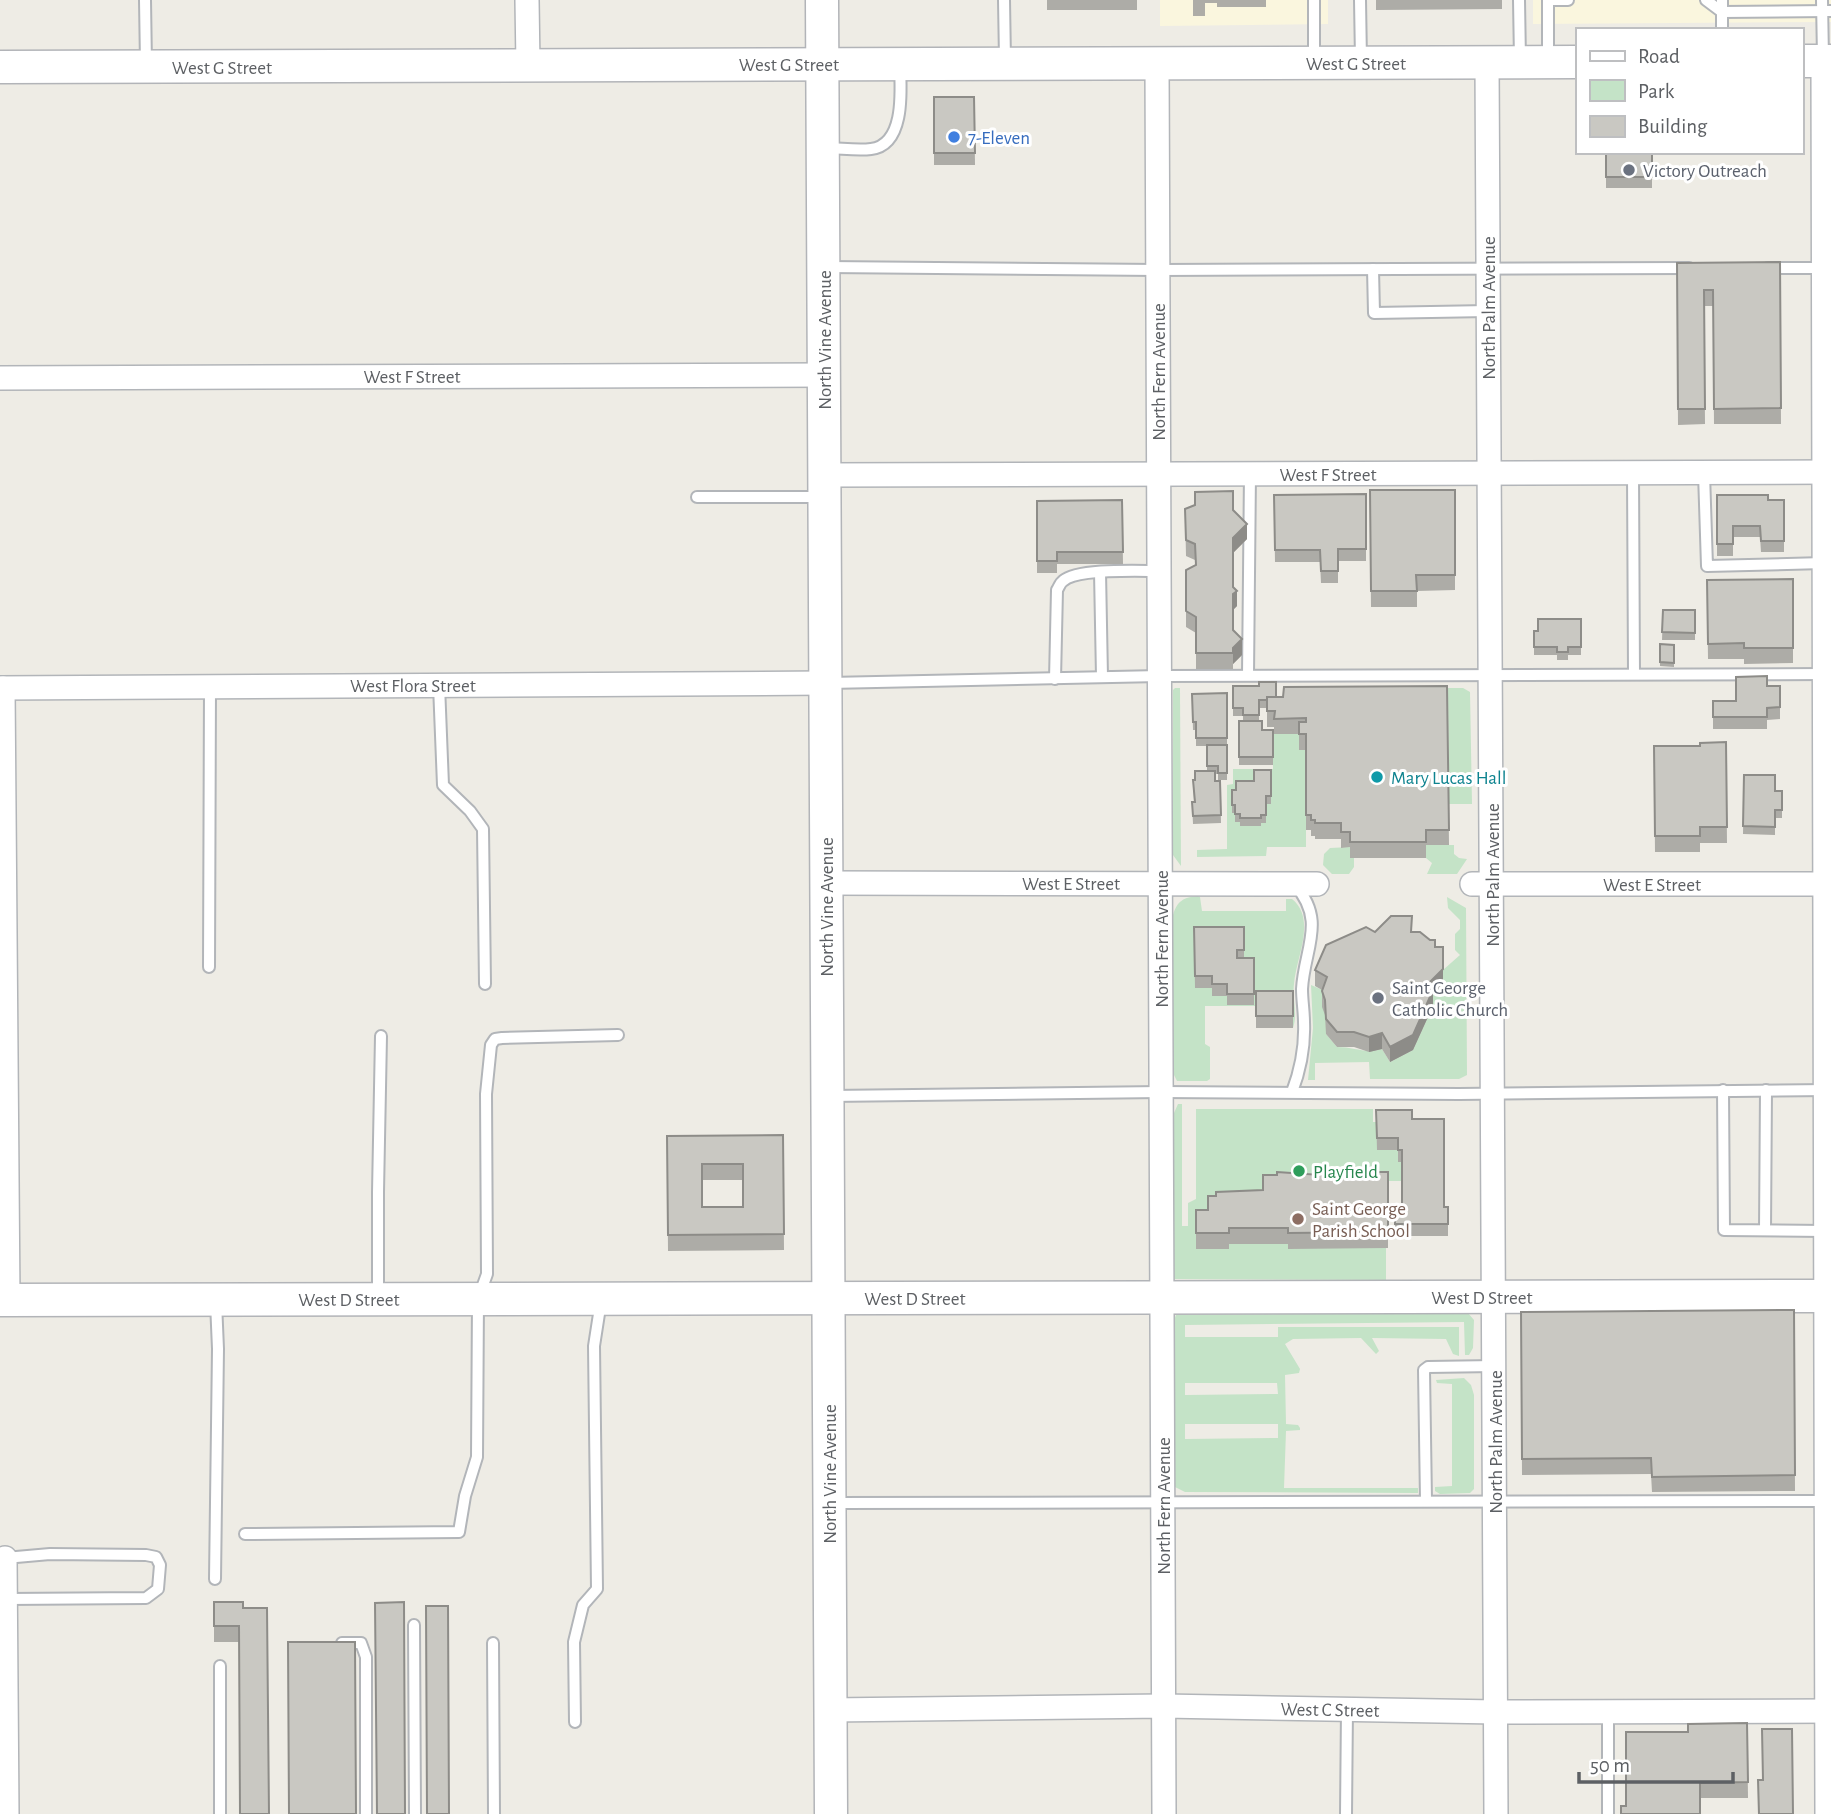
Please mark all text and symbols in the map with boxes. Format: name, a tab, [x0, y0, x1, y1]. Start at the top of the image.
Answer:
legend	[1576, 28, 1803, 154]
text: Road	[1638, 46, 1680, 67]
street label: West G Street	[1306, 55, 1406, 74]
street label: West G Street	[739, 56, 839, 75]
street label: West G Street	[172, 59, 272, 78]
text: Park	[1638, 81, 1675, 102]
text: Building	[1638, 116, 1708, 137]
marker: 7-Eleven	[946, 129, 962, 145]
place label: 7-Eleven	[968, 129, 1030, 148]
marker: Victory Outreach	[1621, 162, 1637, 178]
place label: Victory Outreach	[1643, 162, 1767, 181]
street label: North Palm Avenue	[1480, 236, 1499, 380]
street label: North Vine Avenue	[816, 270, 835, 410]
street label: North Fern Avenue	[1150, 303, 1169, 441]
street label: West F Street	[363, 368, 461, 387]
street label: West F Street	[1279, 466, 1377, 485]
street label: West Flora Street	[350, 677, 476, 696]
marker: Mary Lucas Hall	[1369, 769, 1385, 785]
place label: Mary Lucas Hall	[1391, 769, 1506, 788]
street label: North Palm Avenue	[1484, 803, 1503, 947]
street label: North Vine Avenue	[818, 837, 837, 977]
street label: North Fern Avenue	[1153, 870, 1172, 1008]
street label: West E Street	[1022, 875, 1120, 894]
street label: West E Street	[1603, 876, 1701, 895]
place label: Saint George Catholic Church	[1392, 979, 1508, 1020]
marker: Saint George Catholic Church	[1370, 990, 1386, 1006]
marker: Playfield	[1291, 1163, 1307, 1179]
place label: Playfield	[1313, 1163, 1378, 1182]
place label: Saint George Parish School	[1312, 1200, 1410, 1241]
marker: Saint George Parish School	[1290, 1211, 1306, 1227]
street label: West D Street	[1431, 1289, 1533, 1308]
street label: West D Street	[864, 1290, 966, 1309]
street label: West D Street	[298, 1291, 400, 1310]
street label: North Palm Avenue	[1487, 1370, 1506, 1514]
street label: North Vine Avenue	[821, 1404, 840, 1544]
street label: North Fern Avenue	[1155, 1437, 1174, 1575]
street label: West C Street	[1280, 1700, 1380, 1721]
scale bar	[1579, 1741, 1733, 1785]
text: 50 m	[1590, 1755, 1630, 1776]

